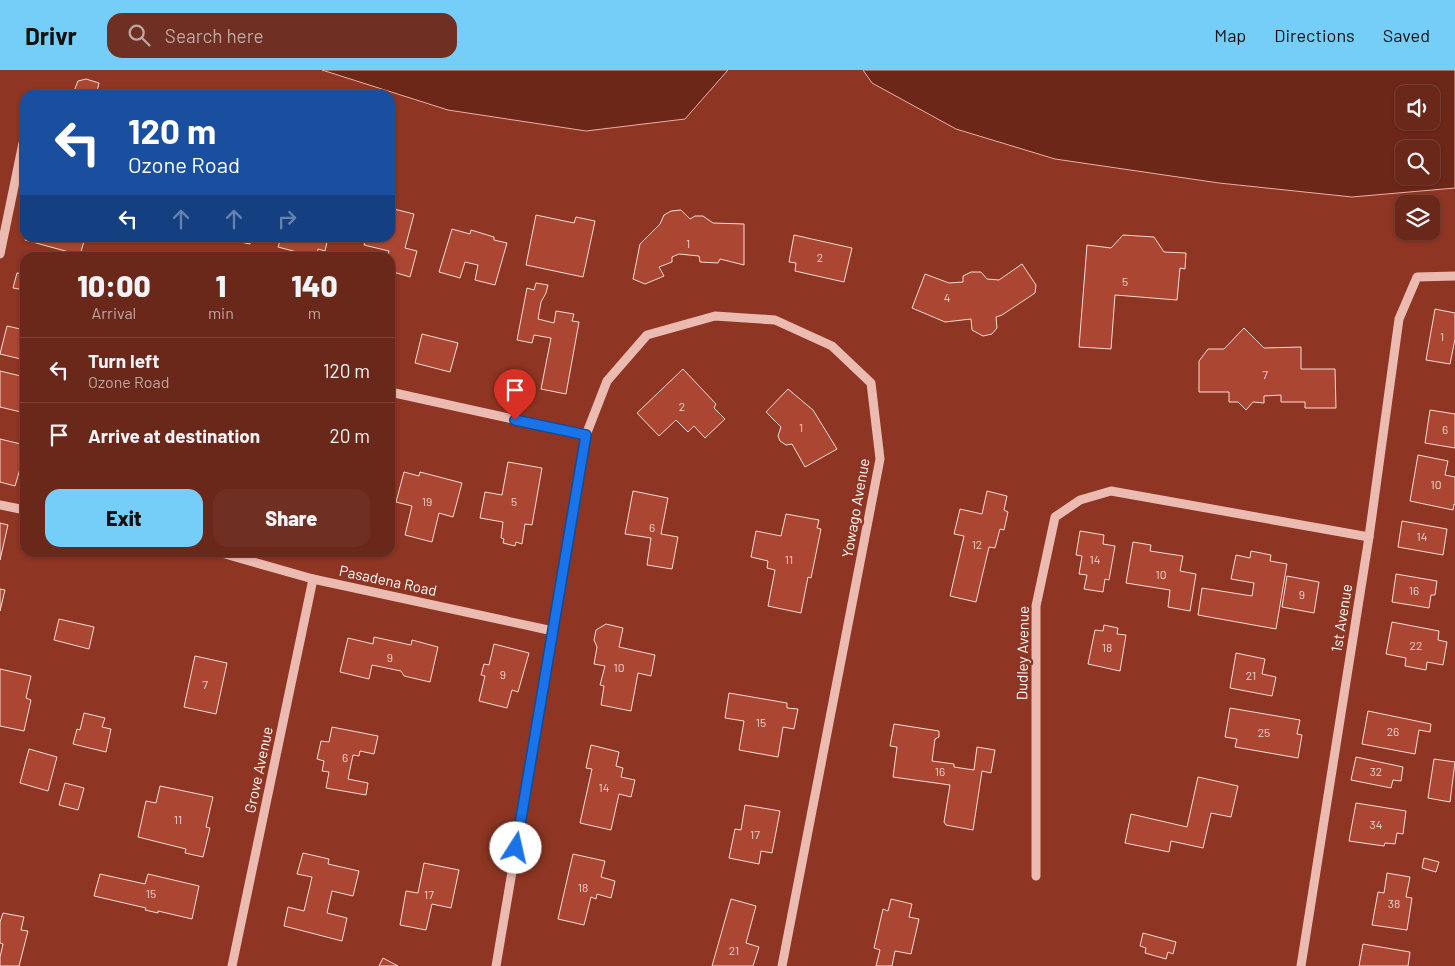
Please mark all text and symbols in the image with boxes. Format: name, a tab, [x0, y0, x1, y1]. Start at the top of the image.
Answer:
search box	[107, 13, 457, 58]
text: Drivr	[25, 21, 77, 50]
icon: search	[125, 21, 153, 49]
text: Search here	[165, 24, 264, 47]
text: Map	[1214, 24, 1246, 46]
text: Directions	[1274, 24, 1355, 46]
text: Saved	[1383, 24, 1430, 46]
map controls	[1395, 85, 1440, 240]
button: sound	[1395, 85, 1440, 130]
text: 120 m	[128, 109, 216, 151]
icon: left	[45, 110, 110, 175]
button: search	[1395, 140, 1440, 185]
text: Ozone Road	[128, 151, 240, 177]
button: layers	[1395, 195, 1440, 240]
icon: left	[114, 205, 142, 233]
icon: ahead	[167, 205, 195, 233]
icon: ahead	[220, 205, 248, 233]
icon: right	[273, 205, 301, 233]
house number: 1	[686, 236, 690, 250]
house number: 2	[817, 250, 823, 264]
text: 10:00	[77, 267, 151, 303]
text: 1	[216, 267, 226, 303]
text: 140	[291, 267, 338, 303]
house number: 5	[1122, 274, 1128, 288]
house number: 4	[944, 290, 950, 304]
text: Arrival	[92, 303, 136, 322]
text: min	[208, 303, 234, 322]
text: m	[308, 303, 321, 322]
house number: 1	[1440, 329, 1444, 343]
text: Turn left	[88, 349, 159, 372]
icon: left	[45, 356, 73, 384]
text: 120 m	[323, 359, 370, 382]
house number: 7	[1262, 367, 1268, 381]
pin	[494, 369, 536, 420]
text: Ozone Road	[88, 372, 169, 391]
icon: arrive	[501, 376, 529, 404]
house number: 2	[679, 399, 685, 413]
house number: 1	[799, 420, 803, 434]
icon: arrive	[45, 421, 73, 449]
house number: 6	[1442, 422, 1448, 436]
text: Arrive at destination	[88, 424, 260, 447]
text: 20 m	[330, 424, 370, 447]
street label: Yowago Avenue	[837, 457, 873, 559]
house number: 10	[1431, 477, 1441, 491]
button: Exit	[45, 489, 203, 547]
button: Share	[213, 489, 370, 547]
house number: 19	[422, 494, 432, 508]
house number: 5	[511, 494, 517, 508]
house number: 6	[649, 520, 655, 534]
house number: 14	[1417, 529, 1427, 543]
house number: 12	[972, 537, 982, 551]
house number: 11	[785, 552, 793, 566]
house number: 14	[1090, 552, 1100, 566]
street label: Pasadena Road	[338, 561, 439, 599]
house number: 10	[1156, 567, 1166, 581]
street label: 1st Avenue	[1327, 583, 1355, 653]
house number: 16	[1409, 583, 1419, 597]
house number: 9	[1299, 587, 1305, 601]
street label: Dudley Avenue	[1012, 606, 1032, 700]
house number: 22	[1410, 638, 1422, 652]
house number: 18	[1102, 640, 1112, 654]
house number: 9	[387, 650, 393, 664]
house number: 10	[614, 660, 624, 674]
house number: 9	[500, 667, 506, 681]
house number: 21	[1246, 668, 1256, 682]
house number: 7	[202, 677, 208, 691]
house number: 15	[756, 715, 766, 729]
house number: 26	[1387, 724, 1399, 738]
street label: Grove Avenue	[240, 725, 276, 815]
house number: 25	[1258, 725, 1270, 739]
house number: 6	[342, 750, 348, 764]
house number: 16	[935, 764, 945, 778]
house number: 32	[1370, 764, 1382, 778]
house number: 14	[599, 780, 609, 794]
house number: 11	[174, 812, 182, 826]
house number: 34	[1370, 817, 1382, 831]
position arrow	[489, 821, 541, 873]
house number: 17	[750, 827, 760, 841]
house number: 18	[578, 880, 588, 894]
house number: 15	[146, 886, 156, 900]
house number: 17	[424, 887, 434, 901]
house number: 38	[1388, 896, 1400, 910]
house number: 21	[729, 943, 739, 957]

